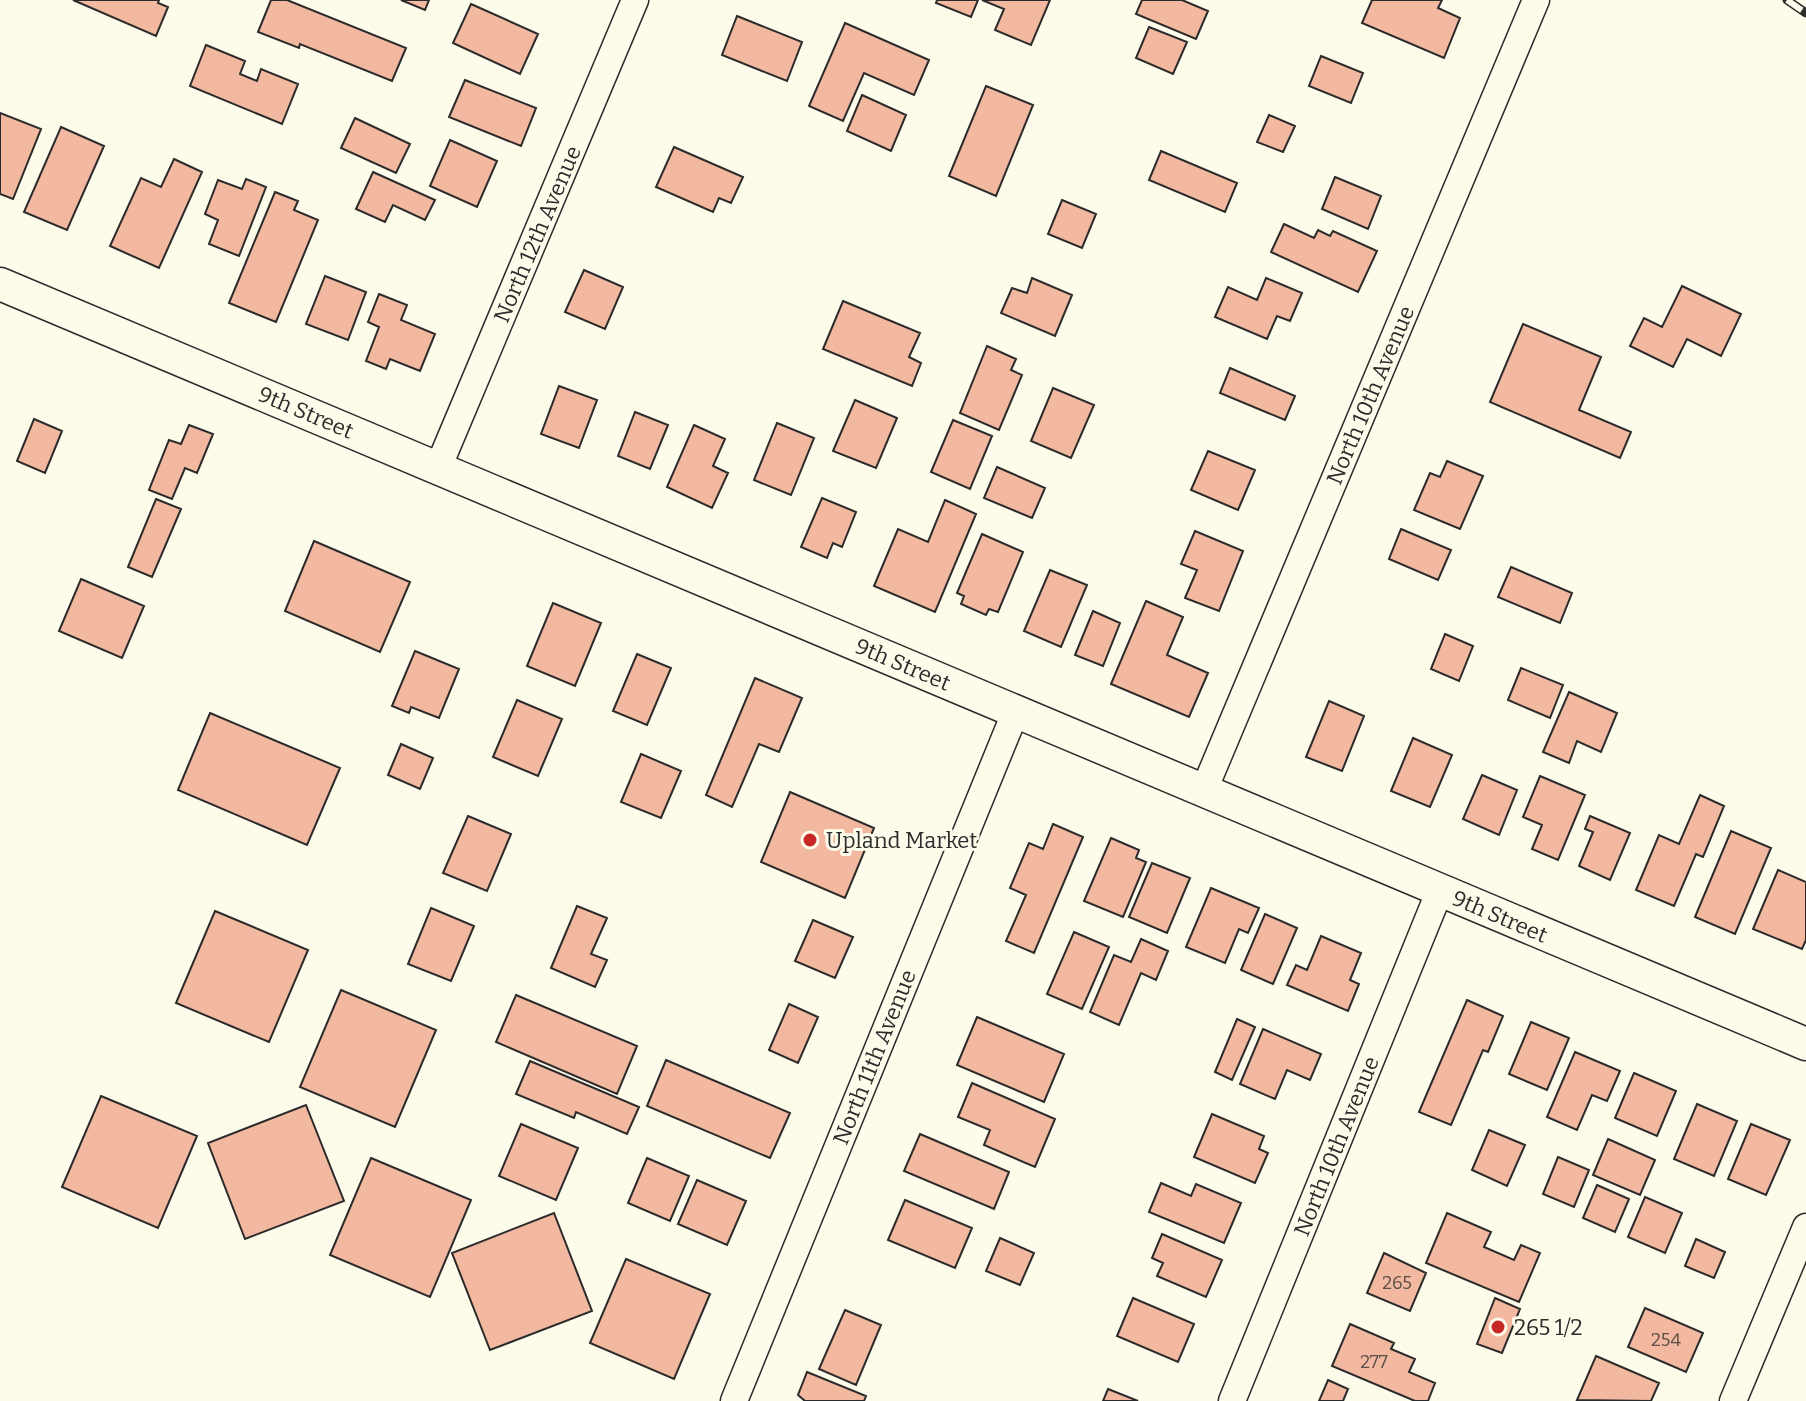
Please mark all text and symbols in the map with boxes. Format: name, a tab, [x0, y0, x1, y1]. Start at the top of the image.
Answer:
street label: North 12th Avenue	[488, 142, 587, 327]
street label: North 10th Avenue	[1321, 302, 1420, 489]
street label: 9th Street	[254, 380, 358, 445]
street label: 9th Street	[851, 632, 955, 697]
place label: Upland Market	[826, 827, 977, 854]
marker: Upland Market	[801, 831, 819, 849]
street label: 9th Street	[1448, 884, 1552, 949]
street label: North 11th Avenue	[827, 966, 922, 1149]
street label: North 10th Avenue	[1288, 1052, 1385, 1240]
house number: 265	[1382, 1272, 1412, 1294]
place label: 265 1/2	[1514, 1314, 1583, 1341]
marker: 265 1/2	[1489, 1318, 1507, 1336]
house number: 254	[1651, 1329, 1681, 1351]
house number: 277	[1360, 1351, 1388, 1373]

